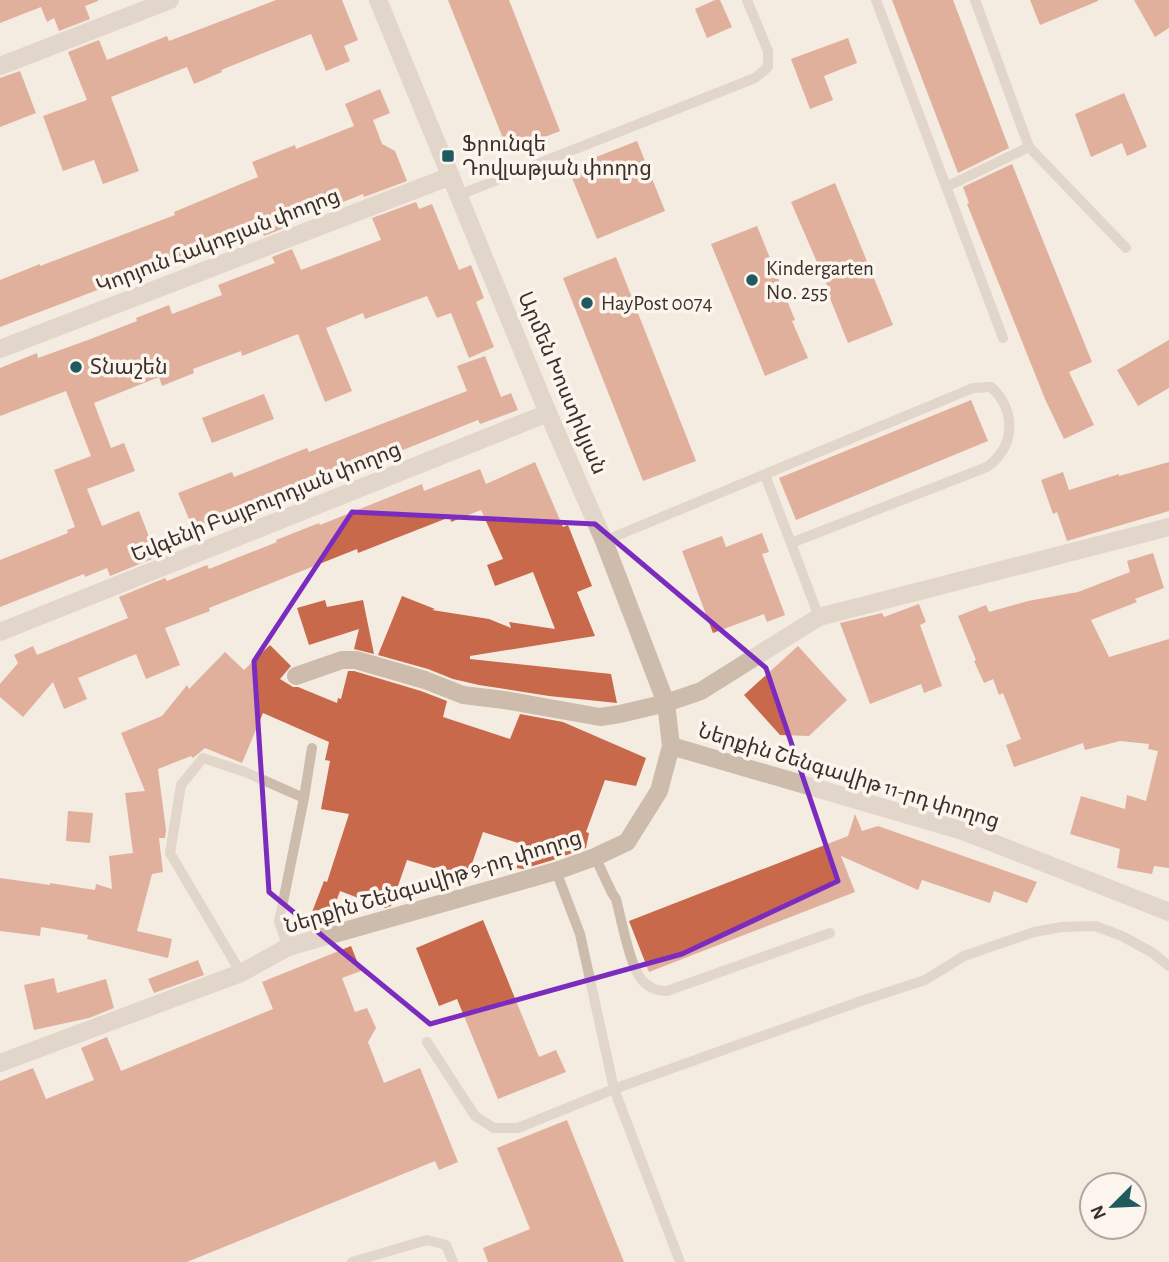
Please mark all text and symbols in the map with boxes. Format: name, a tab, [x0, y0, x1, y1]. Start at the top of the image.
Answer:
place label: Ֆրունզե Դովլաթյան փողոց	[462, 134, 652, 180]
marker: Ֆրունզե Դովլաթյան փողոց	[440, 148, 456, 164]
street label: Կորյուն Հակոբյան փողոց	[94, 185, 343, 298]
place label: Kindergarten Nօ․ 255	[766, 258, 874, 303]
marker: Kindergarten Nօ․ 255	[744, 272, 760, 288]
street label: Արմեն Խոստիկյան	[513, 289, 610, 478]
place label: HayPost 0074	[601, 293, 713, 314]
marker: HayPost 0074	[579, 295, 595, 311]
place label: Տնաշեն	[90, 357, 168, 379]
marker: Տնաշեն	[68, 359, 84, 375]
street label: Եվգենի Բայբուրդյան փողոց	[128, 438, 404, 567]
street label: Ներքին Շենգավիթ 11-րդ փողոց	[696, 720, 1002, 833]
street label: Ներքին Շենգավիթ 9-րդ փողոց	[282, 827, 584, 938]
north arrow	[1078, 1171, 1148, 1241]
text: N	[1087, 1202, 1110, 1222]

